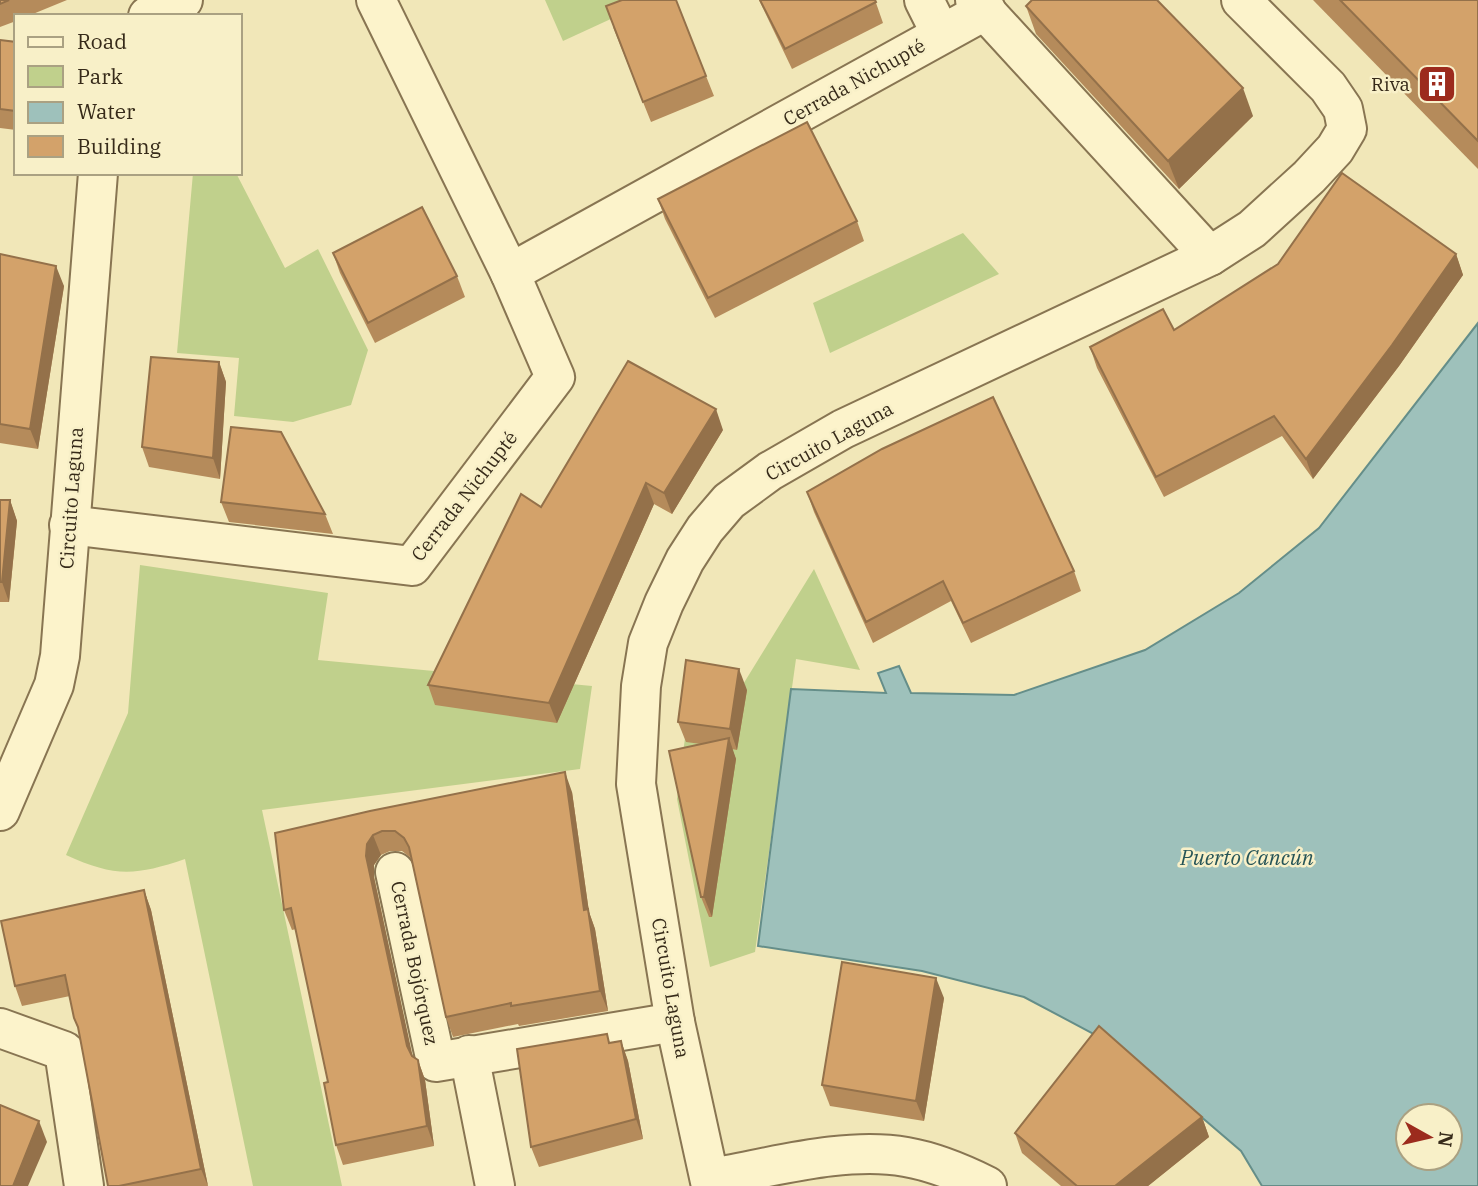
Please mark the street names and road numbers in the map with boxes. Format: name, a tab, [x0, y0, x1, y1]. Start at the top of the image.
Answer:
street label: Cerrada Nichupté	[779, 33, 929, 131]
street label: Circuito Laguna	[761, 396, 897, 486]
street label: Circuito Laguna	[54, 426, 88, 570]
street label: Cerrada Nichupté	[406, 426, 522, 566]
street label: Cerrada Bojórquez	[386, 879, 444, 1047]
street label: Circuito Laguna	[647, 916, 695, 1060]

